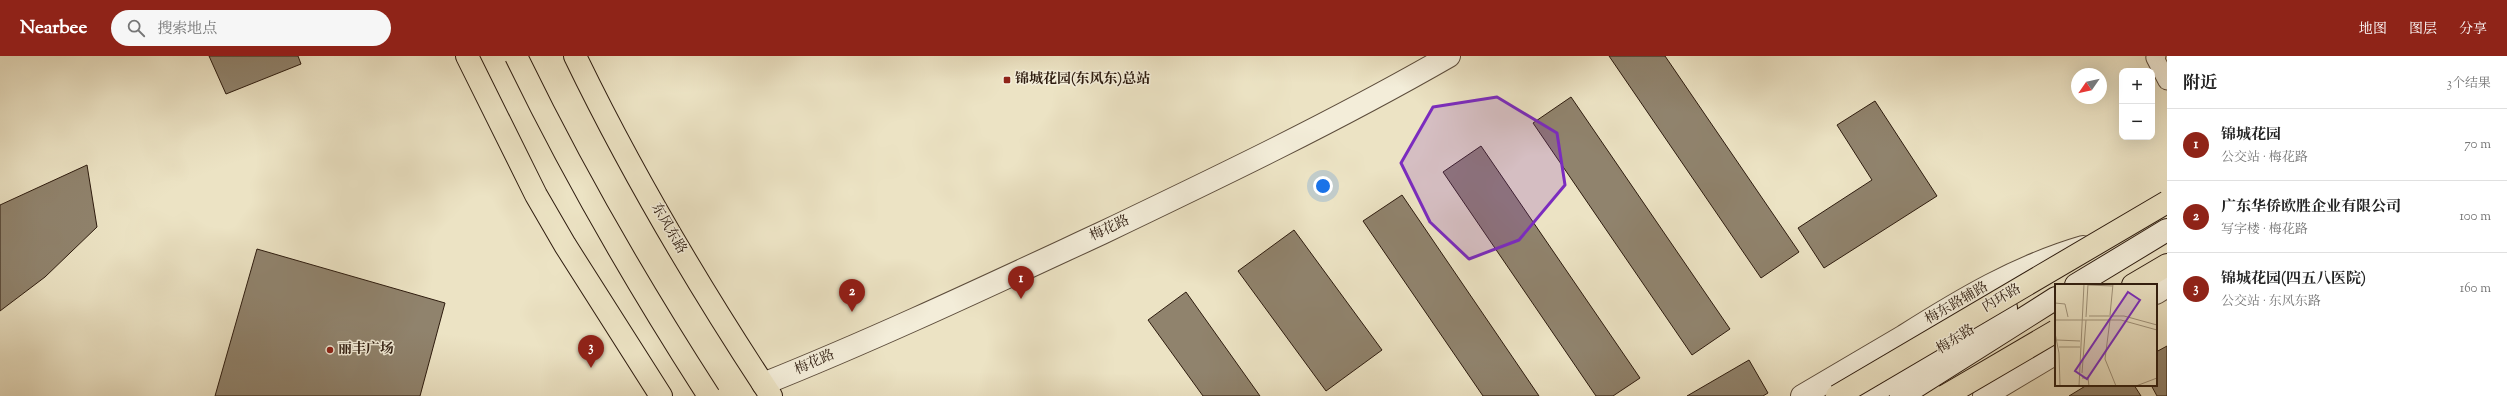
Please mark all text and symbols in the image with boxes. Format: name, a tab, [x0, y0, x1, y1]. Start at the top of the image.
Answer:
search box	[111, 10, 391, 46]
text: Nearbee	[20, 15, 87, 42]
icon: search	[125, 17, 147, 39]
text: 搜索地点	[157, 19, 217, 40]
text: 地图	[2359, 20, 2387, 40]
text: 图层	[2409, 20, 2437, 40]
text: 分享	[2459, 20, 2487, 40]
north arrow	[2071, 68, 2107, 104]
map controls	[2119, 68, 2155, 140]
button: +	[2119, 68, 2155, 104]
place label: 锦城花园(东风东)总站	[1015, 70, 1150, 90]
text: 附近	[2183, 72, 2217, 96]
marker: 锦城花园(东风东)总站	[1002, 75, 1012, 85]
text: 3个结果	[2447, 75, 2491, 93]
button: −	[2119, 104, 2155, 140]
text: 锦城花园	[2221, 125, 2281, 146]
text: 1	[2194, 136, 2198, 154]
text: 70 m	[2464, 136, 2491, 154]
text: 公交站 · 梅花路	[2221, 149, 2308, 167]
your location	[1313, 176, 1333, 196]
text: 广东华侨欧胜企业有限公司	[2221, 197, 2401, 218]
street label: 东风东路	[645, 200, 691, 258]
text: 2	[2193, 208, 2199, 226]
text: 100 m	[2459, 208, 2491, 226]
street label: 梅花路	[1087, 211, 1133, 247]
text: 写字楼 · 梅花路	[2221, 221, 2308, 239]
pin: 1	[1008, 266, 1034, 299]
text: 锦城花园(四五八医院)	[2221, 269, 2366, 290]
street label: 梅东路辅路	[1922, 278, 1992, 330]
pin: 2	[839, 279, 865, 312]
street label: 内环路	[1979, 280, 2025, 318]
text: 3	[2193, 280, 2199, 298]
text: 160 m	[2460, 280, 2491, 298]
inset map	[2055, 284, 2157, 386]
text: 公交站 · 东风东路	[2221, 293, 2321, 311]
street label: 梅东路	[1933, 320, 1979, 360]
pin: 3	[578, 335, 604, 368]
place label: 丽丰广场	[338, 340, 394, 360]
marker: 丽丰广场	[325, 345, 335, 355]
street label: 梅花路	[792, 345, 838, 381]

